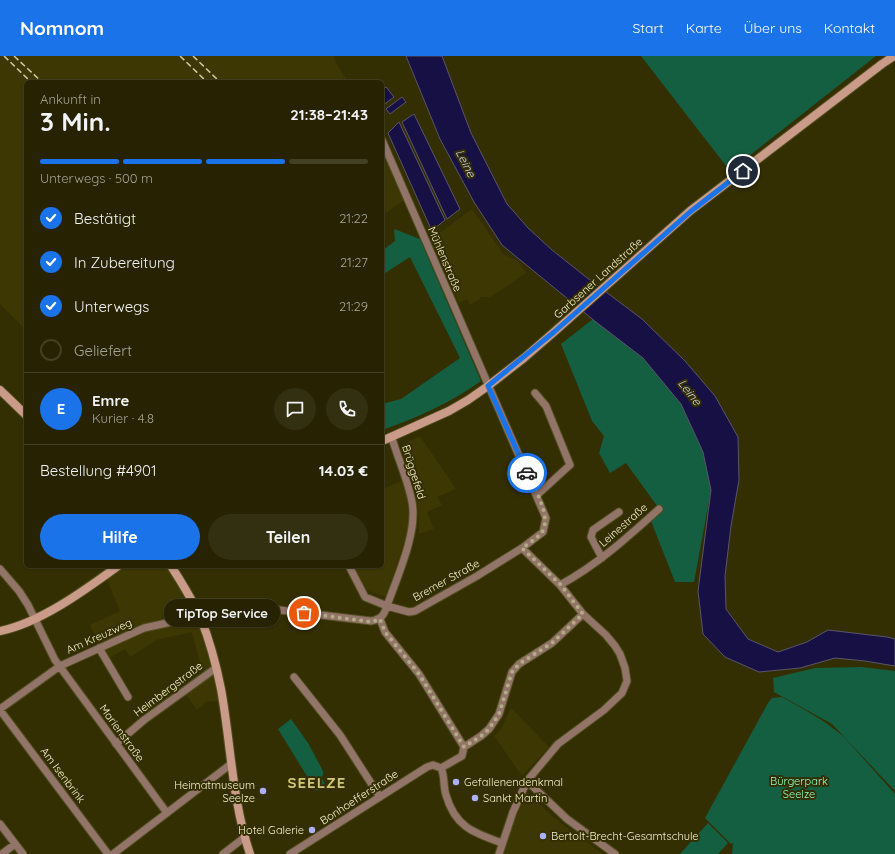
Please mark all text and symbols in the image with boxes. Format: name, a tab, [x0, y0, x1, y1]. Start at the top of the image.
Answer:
text: Nomnom	[20, 16, 104, 40]
text: Start	[632, 19, 664, 37]
text: Karte	[686, 19, 722, 37]
text: Über uns	[744, 19, 802, 37]
text: Kontakt	[824, 19, 875, 37]
text: Ankunft in	[40, 91, 101, 107]
text: 3 Min.	[40, 105, 111, 138]
text: 21:38–21:43	[290, 105, 368, 124]
water label: Leine	[453, 146, 480, 181]
pin	[726, 154, 760, 188]
icon: home	[732, 160, 754, 182]
text: Unterwegs · 500 m	[40, 170, 153, 186]
icon: check	[40, 207, 62, 229]
text: Bestätigt	[74, 209, 136, 228]
text: 21:22	[339, 210, 368, 226]
street label: Mühlenstraße	[425, 224, 465, 294]
street label: Garbsener Landstraße	[551, 234, 645, 322]
icon: check	[40, 251, 62, 273]
text: In Zubereitung	[74, 253, 175, 272]
text: 21:27	[340, 254, 368, 270]
icon: check	[40, 295, 62, 317]
text: Unterwegs	[74, 297, 149, 316]
text: 21:29	[339, 298, 368, 314]
text: Geliefert	[74, 341, 132, 360]
water label: Leine	[675, 376, 706, 409]
button: chat	[274, 388, 316, 430]
button: phone	[326, 388, 368, 430]
text: Emre	[92, 391, 129, 410]
text: E	[57, 399, 65, 418]
text: Kurier · 4.8	[92, 410, 154, 426]
street label: Brüggefeld	[399, 443, 429, 501]
courier	[507, 453, 547, 493]
text: Bestellung #4901	[40, 461, 157, 480]
text: 14.03 €	[319, 461, 368, 480]
icon: car	[516, 462, 538, 484]
street label: Leinestraße	[596, 500, 650, 550]
button: Hilfe	[40, 514, 200, 560]
button: Teilen	[208, 514, 368, 560]
street label: Bremer Straße	[410, 556, 482, 604]
pin	[287, 596, 321, 630]
callout: TipTop Service	[164, 599, 280, 627]
icon: bag	[293, 602, 315, 624]
text: TipTop Service	[176, 605, 268, 621]
street label: Am Kreuzweg	[64, 615, 134, 657]
street label: Heimbergstraße	[131, 659, 205, 719]
street label: Marienstraße	[97, 702, 147, 764]
street label: Am Isenbrink	[38, 744, 89, 806]
street label: Bonhoefferstraße	[317, 767, 401, 827]
district label: SEELZE	[288, 773, 346, 792]
park label: Bürgerpark Seelze	[770, 774, 828, 801]
place label: Gefallenendenkmal	[464, 775, 563, 789]
marker: Gefallenendenkmal	[451, 777, 461, 787]
place label: Heimatmuseum Seelze	[174, 778, 255, 805]
marker: Heimatmuseum Seelze	[258, 786, 268, 796]
place label: Sankt Martin	[483, 791, 547, 805]
marker: Sankt Martin	[470, 793, 480, 803]
place label: Hotel Galerie	[238, 823, 304, 837]
marker: Hotel Galerie	[307, 825, 317, 835]
place label: Bertolt-Brecht-Gesamtschule	[551, 829, 699, 843]
marker: Bertolt-Brecht-Gesamtschule	[538, 831, 548, 841]

